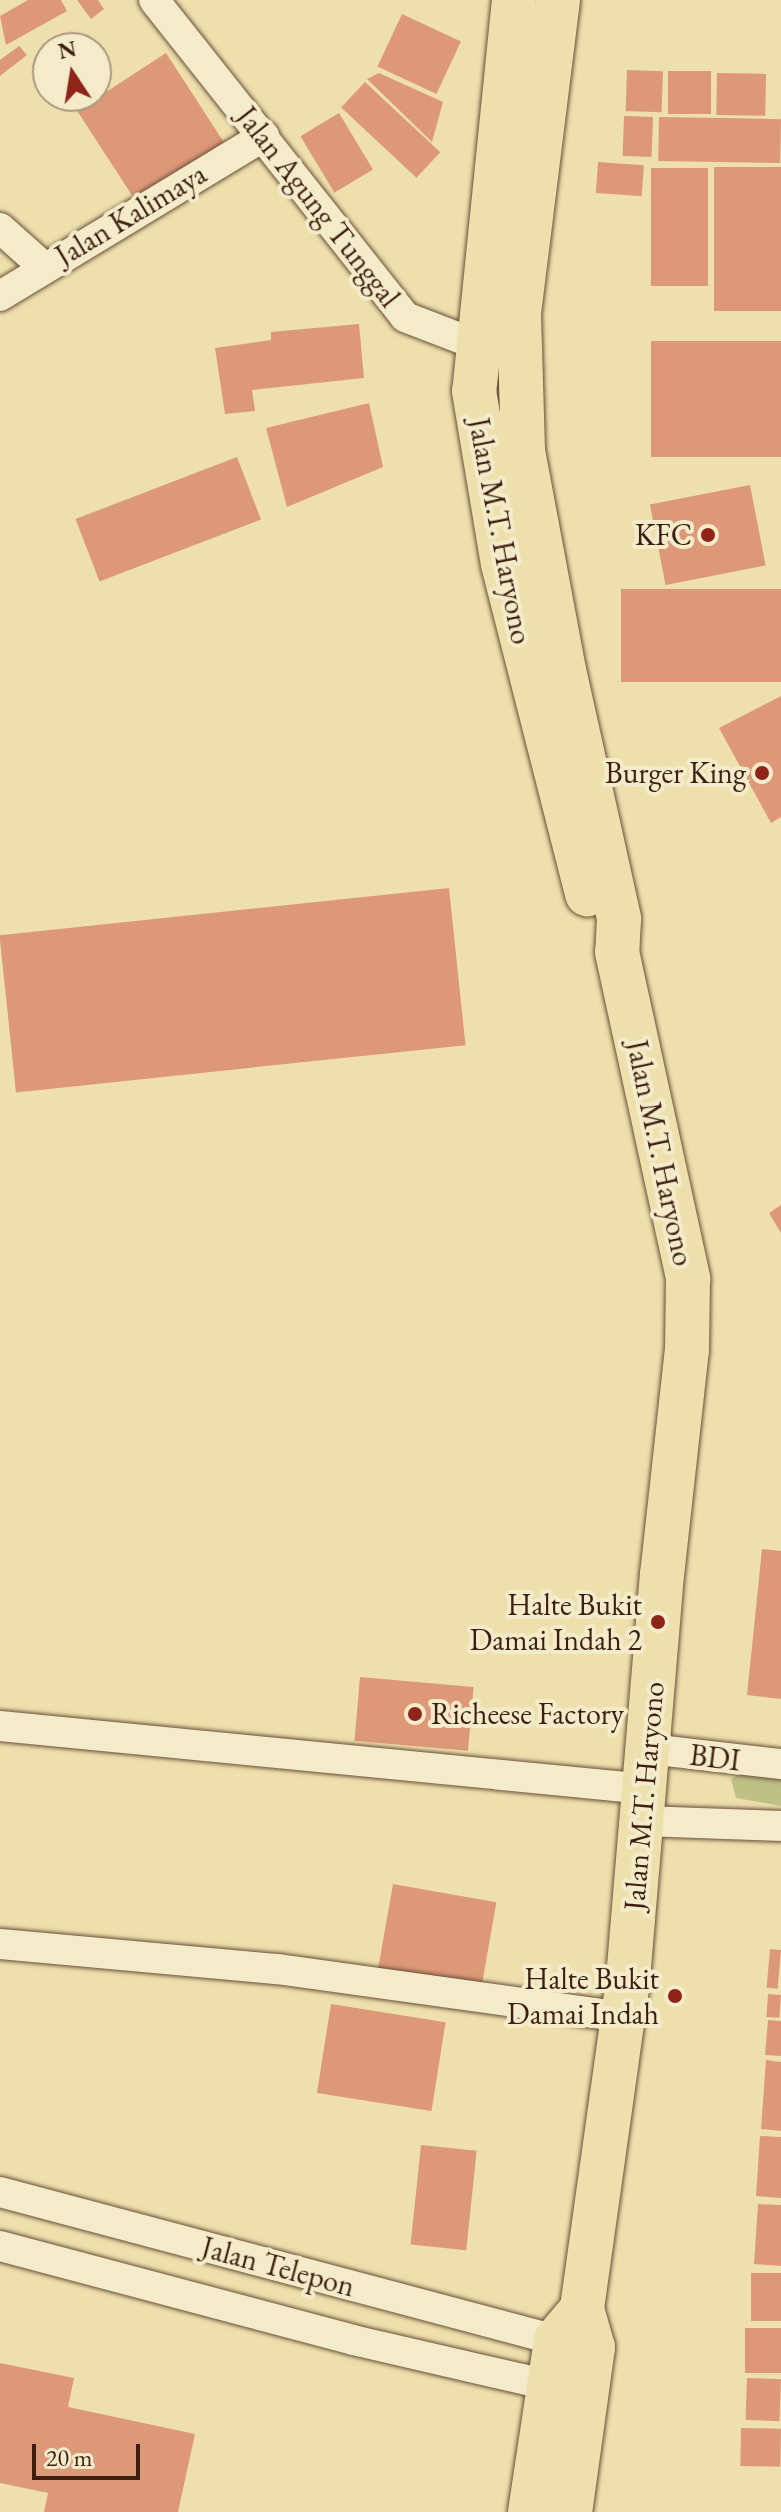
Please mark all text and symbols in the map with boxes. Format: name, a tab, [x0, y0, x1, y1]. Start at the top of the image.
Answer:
north arrow	[32, 32, 112, 112]
text: N	[56, 34, 79, 66]
street label: Jalan Agung Tunggal	[228, 100, 408, 314]
street label: Jalan Kalimaya	[49, 156, 213, 274]
street label: Jalan M.T. Haryono	[460, 415, 540, 647]
place label: KFC	[635, 517, 692, 553]
marker: KFC	[699, 526, 717, 544]
place label: Burger King	[605, 755, 746, 791]
marker: Burger King	[753, 764, 771, 782]
street label: Jalan M.T. Haryono	[619, 1037, 701, 1269]
place label: Halte Bukit Damai Indah 2	[470, 1587, 642, 1658]
marker: Halte Bukit Damai Indah 2	[649, 1613, 667, 1631]
street label: Jalan M.T. Haryono	[616, 1680, 672, 1912]
place label: Richeese Factory	[431, 1696, 624, 1732]
marker: Richeese Factory	[406, 1705, 424, 1723]
street label: BDI	[688, 1737, 742, 1779]
place label: Halte Bukit Damai Indah	[507, 1961, 659, 2032]
marker: Halte Bukit Damai Indah	[666, 1987, 684, 2005]
street label: Jalan Telepon	[198, 2229, 358, 2305]
scale bar	[36, 2428, 144, 2478]
text: 20 m	[46, 2442, 93, 2473]

